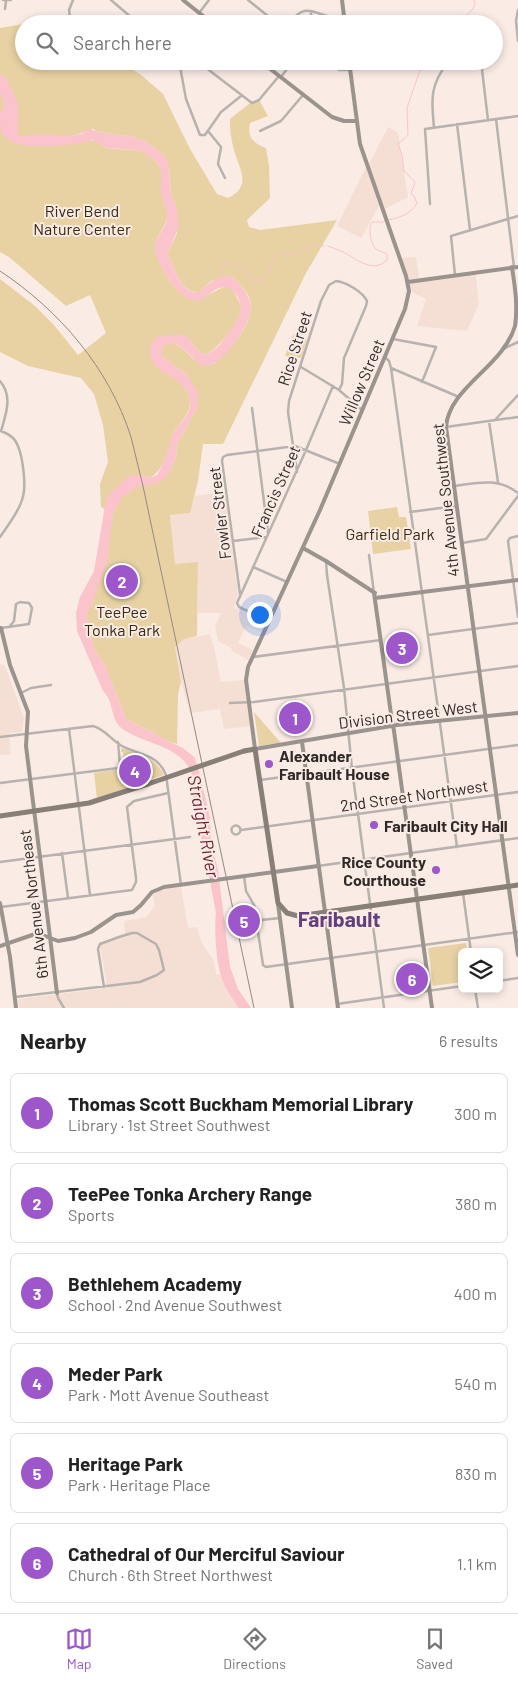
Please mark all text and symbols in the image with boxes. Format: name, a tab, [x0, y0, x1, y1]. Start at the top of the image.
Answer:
search box	[15, 15, 503, 70]
icon: search	[33, 29, 61, 57]
text: Search here	[73, 31, 172, 54]
park label: River Bend Nature Center	[33, 201, 131, 238]
street label: Rice Street	[273, 308, 315, 388]
street label: Willow Street	[334, 336, 388, 428]
street label: 4th Avenue Southwest	[427, 422, 463, 578]
street label: Francis Street	[246, 442, 304, 540]
street label: Fowler Street	[204, 466, 234, 560]
park label: Garfield Park	[345, 524, 435, 543]
pin: 2	[106, 562, 138, 600]
park label: TeePee Tonka Park	[84, 602, 160, 639]
your location	[247, 602, 273, 628]
pin: 3	[386, 629, 418, 667]
street label: Division Street West	[337, 696, 479, 732]
pin: 1	[279, 699, 311, 737]
place label: Alexander Faribault House	[279, 746, 390, 783]
pin: 4	[119, 752, 151, 790]
marker: Alexander Faribault House	[263, 758, 275, 770]
water label: Straight River	[183, 773, 225, 880]
street label: 2nd Street Northwest	[339, 775, 489, 815]
place label: Faribault City Hall	[384, 816, 508, 835]
marker: Faribault City Hall	[368, 819, 380, 831]
street label: 6th Avenue Northeast	[14, 828, 52, 980]
place label: Rice County Courthouse	[341, 852, 426, 889]
marker: Rice County Courthouse	[430, 864, 442, 876]
pin: 5	[228, 902, 260, 940]
district label: Faribault	[298, 906, 380, 931]
map controls	[458, 948, 503, 993]
button: layers	[458, 948, 503, 993]
pin: 6	[396, 960, 428, 998]
text: Nearby	[20, 1028, 86, 1053]
text: 6 results	[439, 1031, 498, 1050]
text: Thomas Scott Buckham Memorial Library	[68, 1092, 413, 1115]
text: 1	[34, 1104, 40, 1123]
text: 300 m	[454, 1104, 497, 1123]
text: Library · 1st Street Southwest	[68, 1115, 271, 1134]
text: TeePee Tonka Archery Range	[68, 1182, 312, 1205]
text: 2	[33, 1194, 41, 1213]
text: 380 m	[455, 1194, 497, 1213]
text: Sports	[68, 1205, 114, 1224]
text: Bethlehem Academy	[68, 1272, 242, 1295]
text: 3	[33, 1284, 41, 1303]
text: 400 m	[454, 1284, 497, 1303]
text: School · 2nd Avenue Southwest	[68, 1295, 282, 1314]
text: Meder Park	[68, 1362, 163, 1385]
text: 4	[32, 1374, 42, 1393]
text: 540 m	[454, 1374, 497, 1393]
text: Park · Mott Avenue Southeast	[68, 1385, 269, 1404]
text: Heritage Park	[68, 1452, 183, 1475]
text: 5	[33, 1464, 41, 1483]
text: 830 m	[455, 1464, 497, 1483]
text: Park · Heritage Place	[68, 1475, 211, 1494]
text: Cathedral of Our Merciful Saviour	[68, 1542, 344, 1565]
text: 6	[33, 1554, 41, 1573]
text: 1.1 km	[457, 1554, 497, 1573]
text: Church · 6th Street Northwest	[68, 1565, 273, 1584]
tab: Map	[65, 1625, 93, 1672]
tab: Directions	[223, 1625, 286, 1672]
tab: Saved	[416, 1625, 453, 1672]

